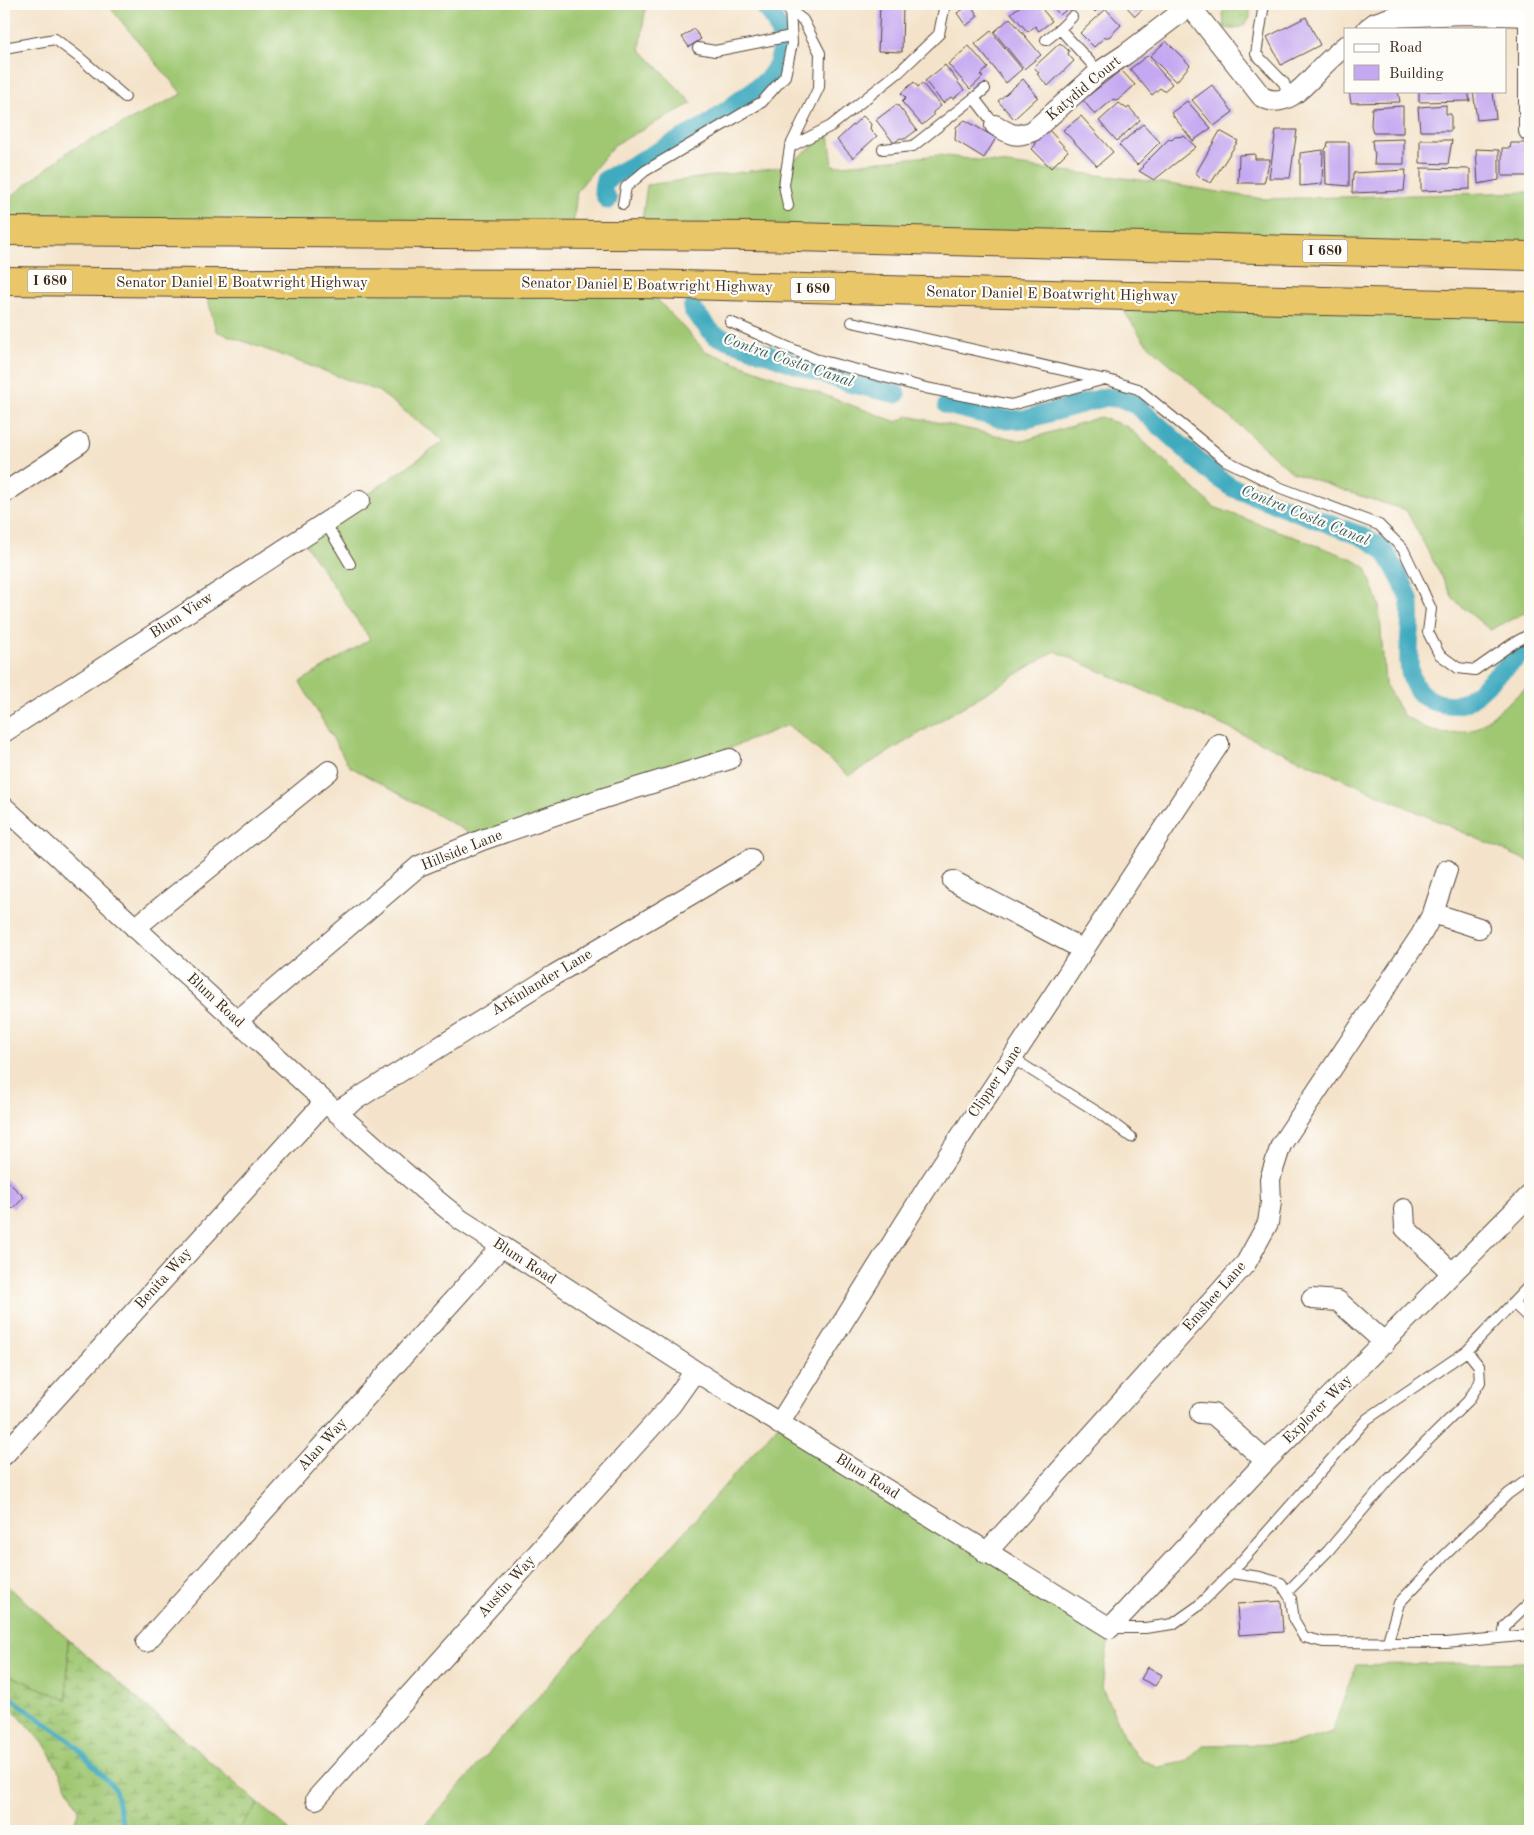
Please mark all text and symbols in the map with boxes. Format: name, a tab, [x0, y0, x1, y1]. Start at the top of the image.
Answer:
legend	[1344, 28, 1506, 92]
text: Road	[1389, 41, 1423, 56]
street label: Katydid Court	[1044, 54, 1124, 124]
text: Building	[1389, 67, 1444, 82]
road number: I 680	[1302, 240, 1348, 262]
road number: I 680	[28, 270, 72, 292]
street label: Senator Daniel E Boatwright Highway	[116, 276, 368, 291]
street label: Senator Daniel E Boatwright Highway	[521, 276, 773, 296]
road number: I 680	[790, 278, 836, 300]
street label: Senator Daniel E Boatwright Highway	[926, 285, 1178, 305]
water label: Contra Costa Canal	[721, 331, 856, 391]
water label: Contra Costa Canal	[1238, 483, 1372, 549]
street label: Blum View	[148, 590, 217, 642]
street label: Hillside Lane	[419, 828, 505, 874]
street label: Arkinlander Lane	[489, 947, 595, 1019]
street label: Blum Road	[184, 971, 247, 1031]
street label: Clipper Lane	[966, 1043, 1026, 1121]
street label: Blum Road	[490, 1236, 558, 1288]
street label: Benita Way	[133, 1246, 195, 1312]
street label: Emshee Lane	[1181, 1259, 1249, 1335]
street label: Explorer Way	[1281, 1373, 1355, 1447]
street label: Alan Way	[296, 1416, 350, 1474]
street label: Blum Road	[833, 1452, 902, 1503]
street label: Austin Way	[475, 1553, 539, 1621]

